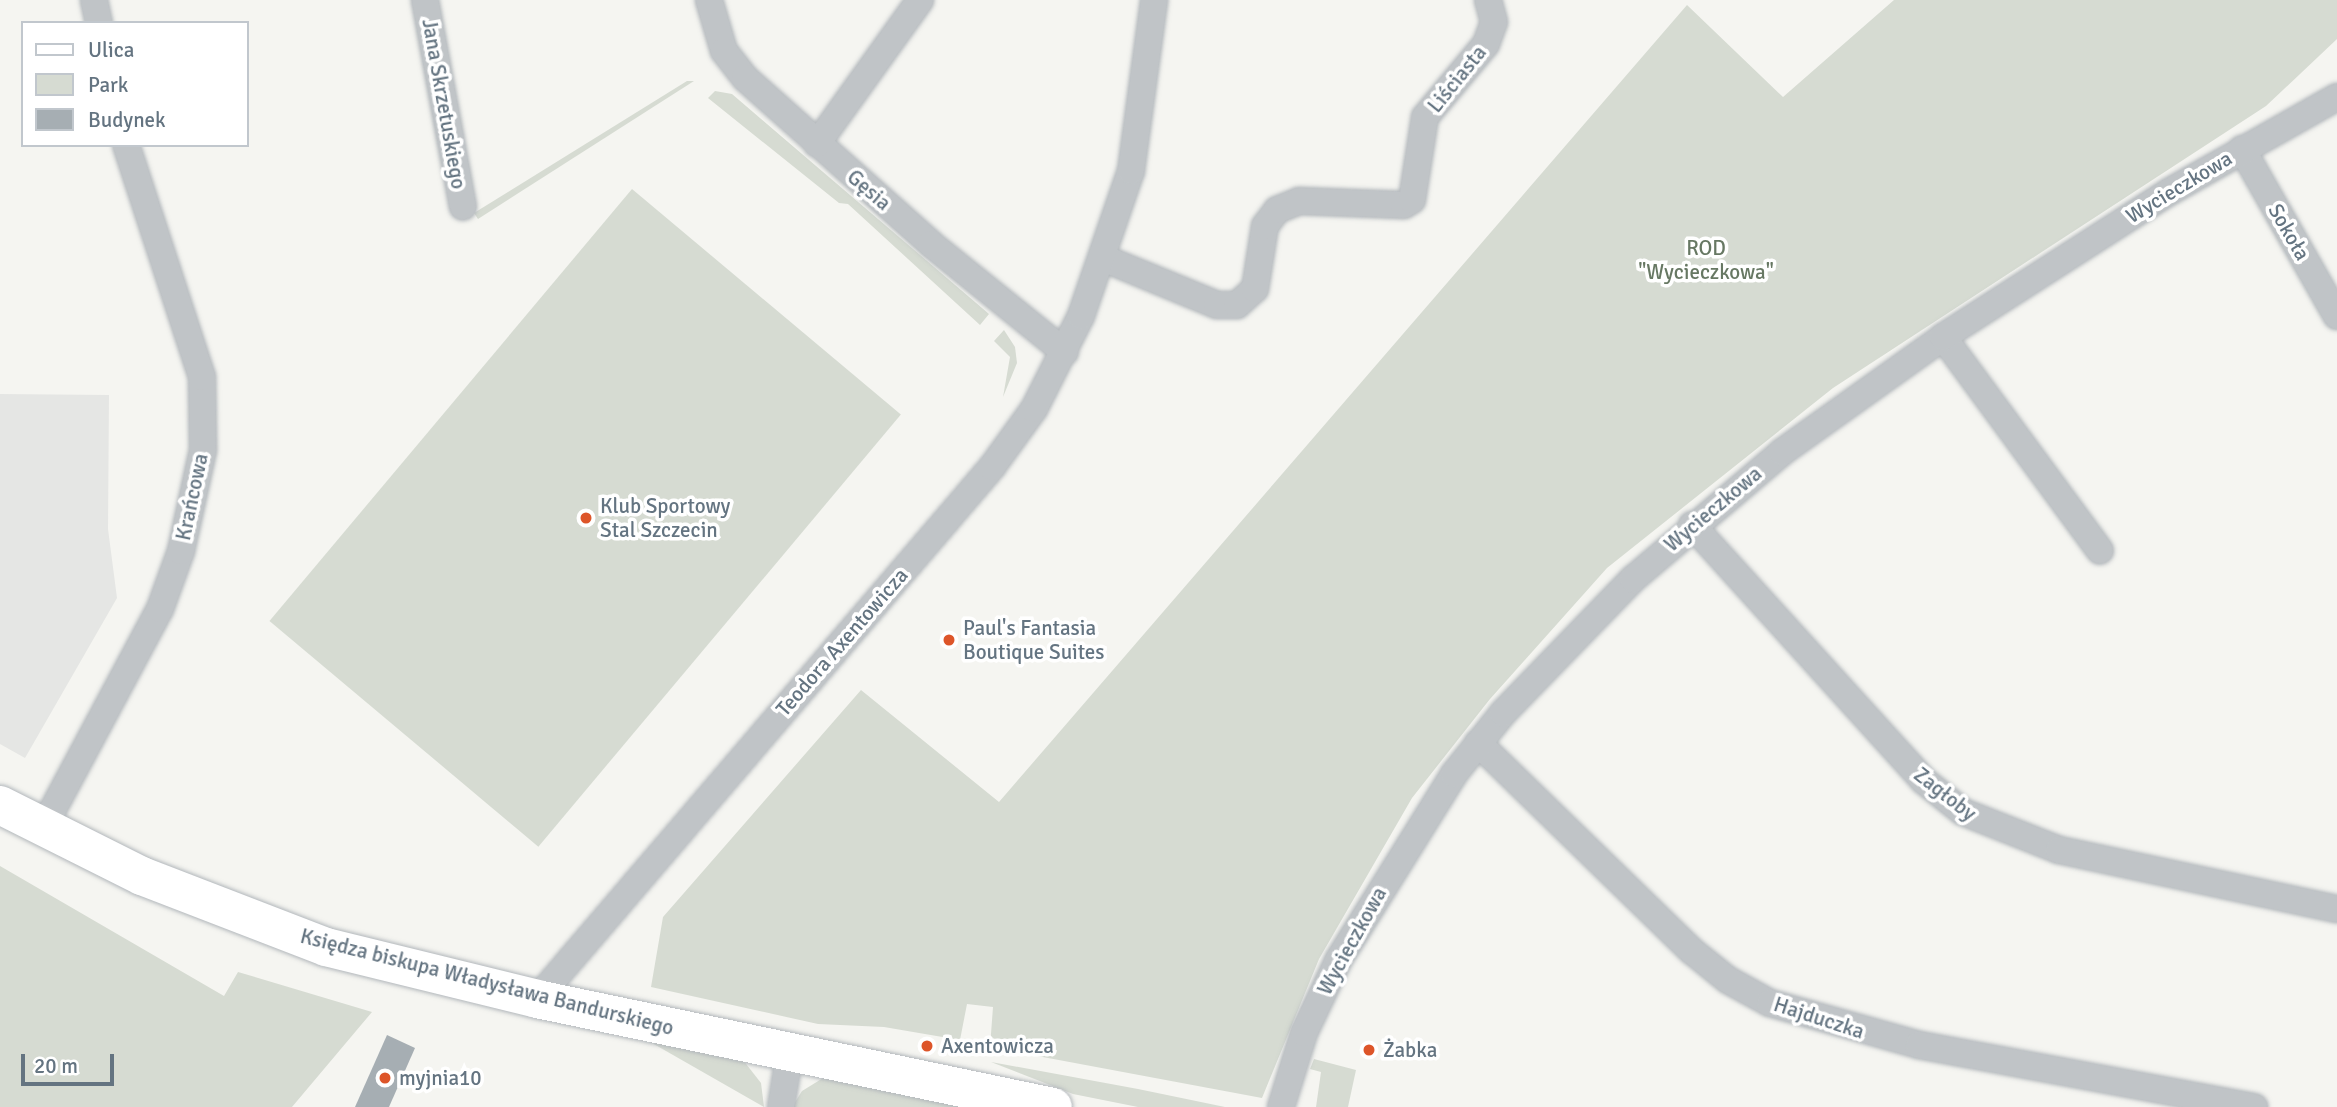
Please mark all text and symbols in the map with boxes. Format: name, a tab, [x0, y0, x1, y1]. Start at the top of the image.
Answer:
street label: Jana Skrzetuskiego	[417, 17, 471, 191]
legend	[21, 21, 248, 147]
text: Ulica	[88, 37, 134, 63]
street label: Liściasta	[1422, 40, 1492, 118]
text: Park	[88, 72, 128, 98]
text: Budynek	[88, 107, 166, 133]
street label: Wycieczkowa	[2121, 145, 2237, 229]
street label: Gęsia	[842, 164, 896, 216]
street label: Sokoła	[2263, 199, 2315, 265]
park label: ROD "Wycieczkowa"	[1638, 235, 1774, 285]
street label: Krańcowa	[170, 451, 214, 543]
street label: Wycieczkowa	[1659, 461, 1767, 557]
place label: Klub Sportowy Stal Szczecin	[600, 493, 730, 543]
marker: Klub Sportowy Stal Szczecin	[578, 510, 594, 526]
street label: Teodora Axentowicza	[771, 563, 913, 721]
place label: Paul's Fantasia Boutique Suites	[963, 615, 1105, 665]
marker: Paul's Fantasia Boutique Suites	[941, 632, 957, 648]
street label: Zagłoby	[1909, 762, 1981, 826]
street label: Wycieczkowa	[1312, 883, 1392, 999]
street label: Księdza biskupa Władysława Bandurskiego	[298, 923, 676, 1041]
street label: Hajduczka	[1771, 992, 1867, 1044]
place label: Axentowicza	[941, 1033, 1054, 1059]
place label: Żabka	[1383, 1037, 1437, 1063]
marker: Axentowicza	[919, 1038, 935, 1054]
scale bar	[24, 1040, 117, 1084]
marker: Żabka	[1361, 1042, 1377, 1058]
text: 20 m	[34, 1053, 78, 1079]
place label: myjnia10	[399, 1065, 482, 1091]
marker: myjnia10	[377, 1070, 393, 1086]

